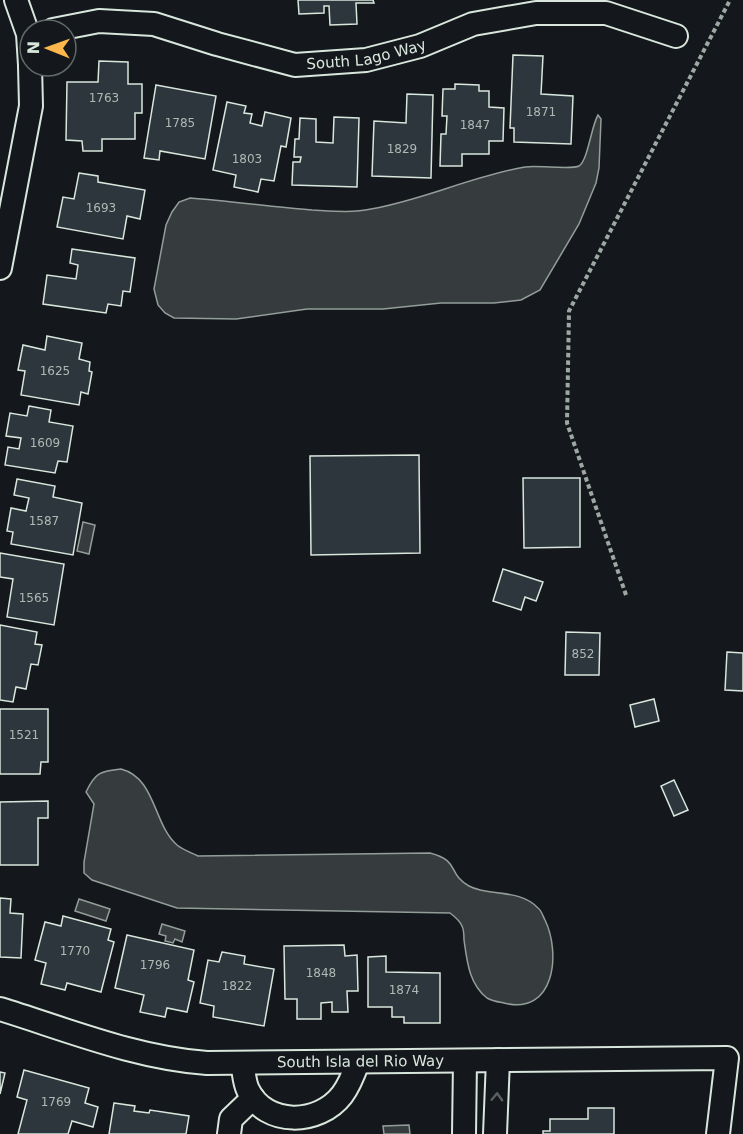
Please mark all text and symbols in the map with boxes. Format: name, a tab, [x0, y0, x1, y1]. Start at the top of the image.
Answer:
north arrow	[18, 18, 78, 78]
street label: South Lago Way	[306, 35, 429, 73]
text: N	[24, 41, 43, 55]
house number: 1763	[89, 91, 119, 105]
house number: 1871	[526, 105, 556, 119]
house number: 1785	[165, 116, 195, 130]
house number: 1847	[460, 118, 490, 132]
house number: 1829	[387, 142, 417, 156]
house number: 1803	[232, 152, 262, 166]
house number: 1693	[86, 201, 116, 215]
house number: 1625	[40, 364, 70, 378]
house number: 1609	[30, 436, 60, 450]
house number: 1587	[29, 514, 59, 528]
house number: 1565	[19, 591, 49, 605]
house number: 852	[572, 647, 594, 661]
house number: 1521	[9, 728, 39, 742]
house number: 1770	[60, 944, 90, 958]
house number: 1796	[140, 958, 170, 972]
house number: 1848	[306, 966, 336, 980]
house number: 1822	[222, 979, 252, 993]
house number: 1874	[389, 983, 419, 997]
street label: South Isla del Rio Way	[277, 1052, 444, 1071]
one-way arrow	[490, 1093, 503, 1102]
house number: 1769	[41, 1095, 71, 1109]

